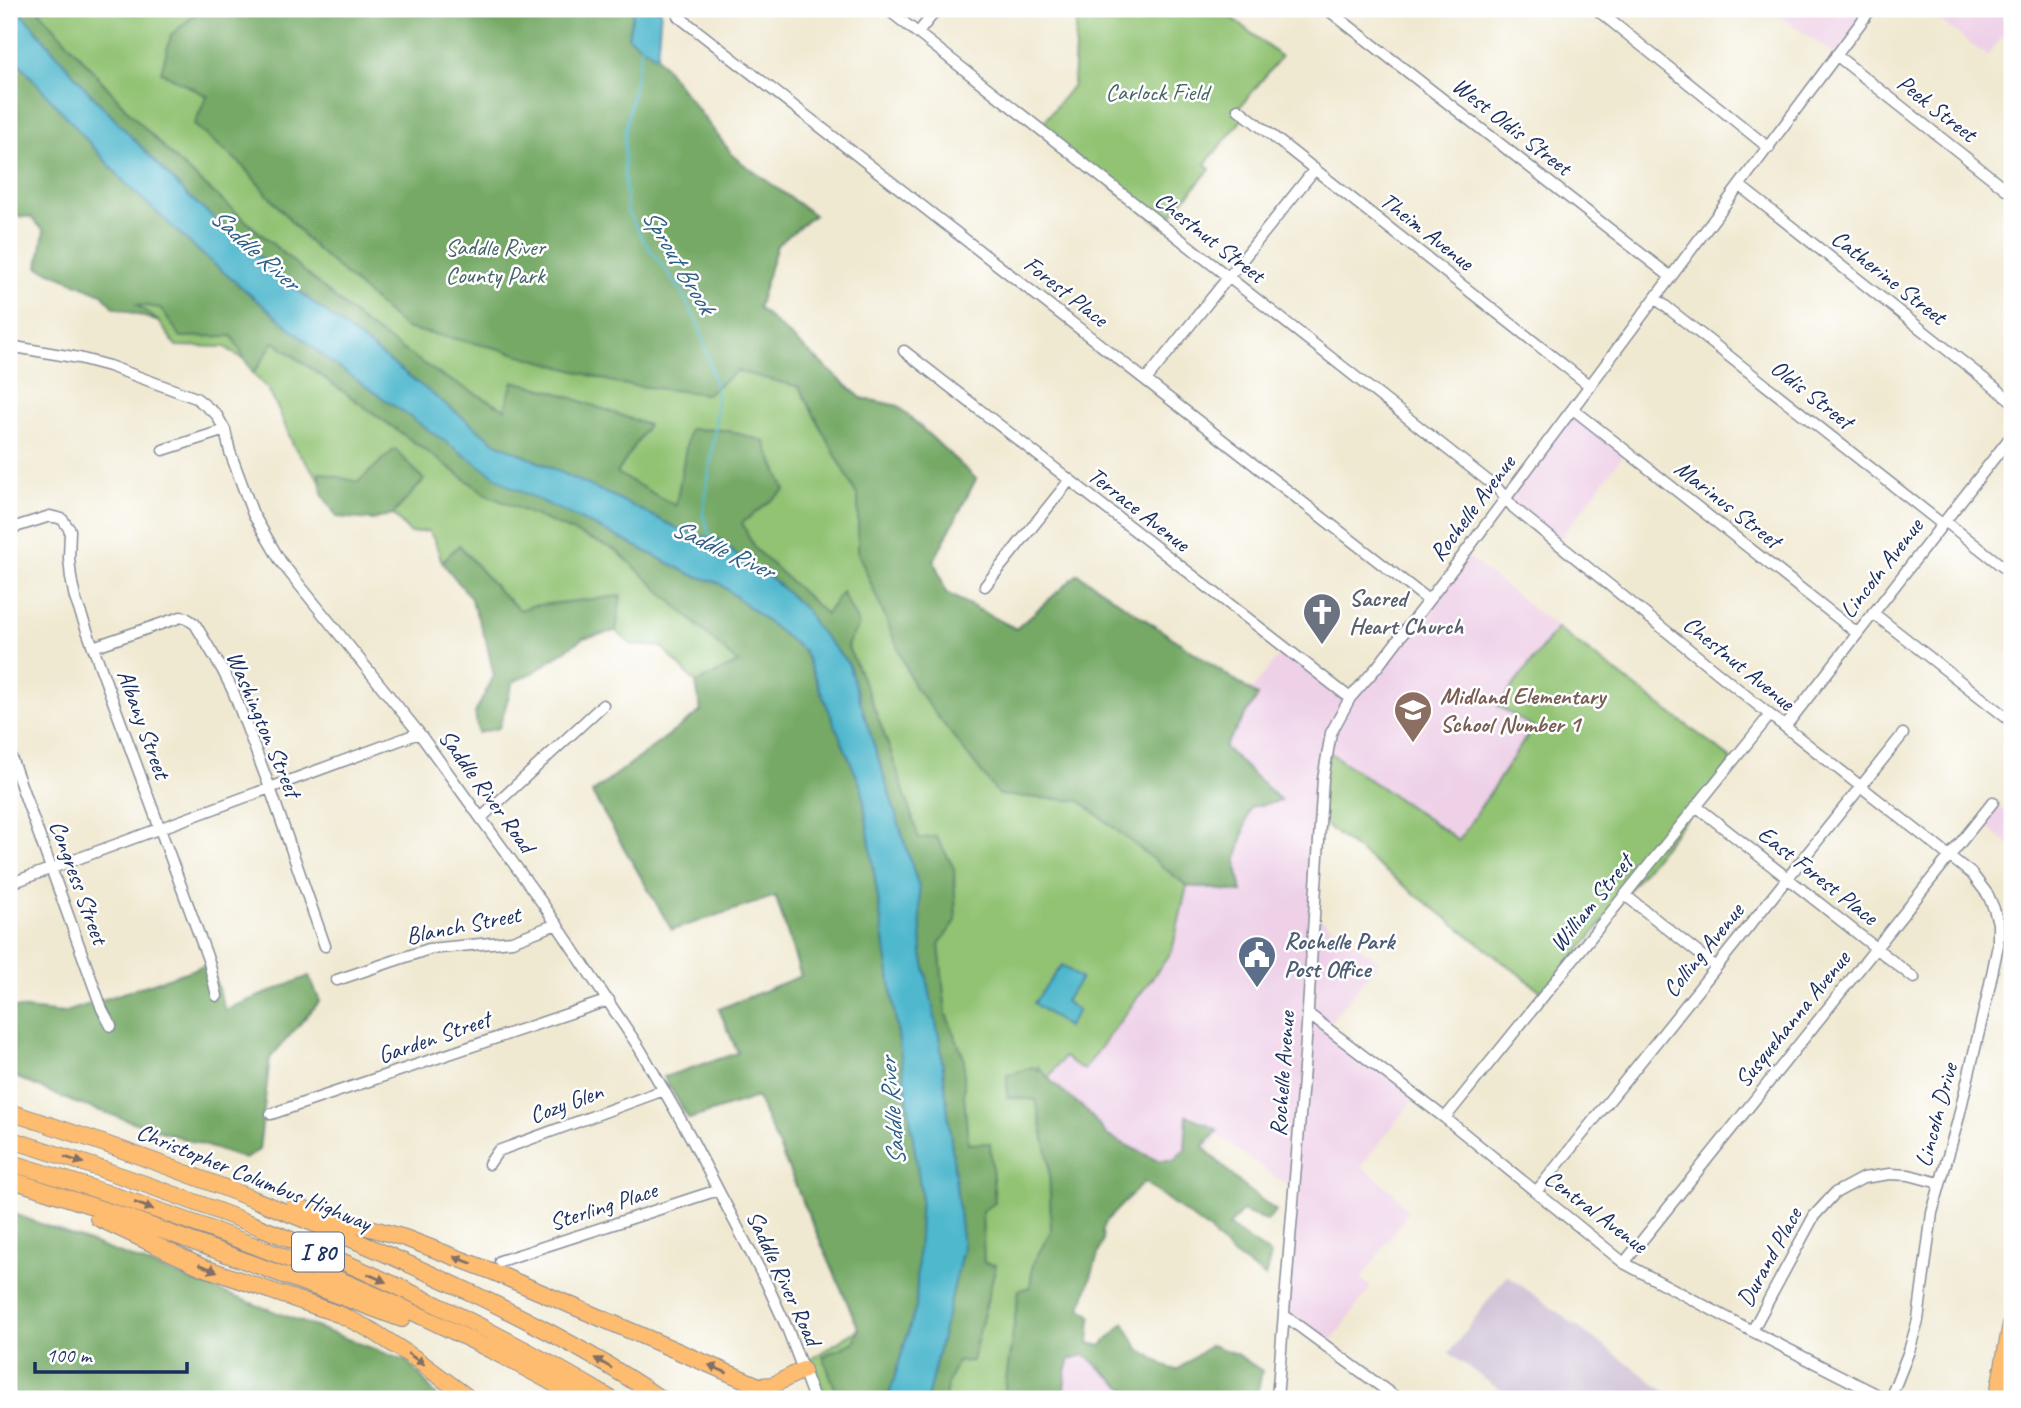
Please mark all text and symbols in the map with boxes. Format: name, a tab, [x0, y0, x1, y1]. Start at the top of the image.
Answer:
street label: Peek Street	[1891, 68, 1984, 150]
street label: West Oldis Street	[1446, 70, 1579, 183]
park label: Carlock Field	[1105, 77, 1212, 107]
street label: Chestnut Street	[1149, 185, 1273, 291]
street label: Theim Avenue	[1374, 185, 1481, 278]
water label: Saddle River	[204, 200, 309, 300]
water label: Sprout Brook	[635, 203, 725, 323]
street label: Catherine Street	[1825, 223, 1954, 332]
park label: Saddle River County Park	[445, 232, 547, 290]
street label: Forest Place	[1018, 249, 1116, 335]
street label: Oldis Street	[1765, 352, 1862, 437]
street label: Rochelle Avenue	[1422, 447, 1523, 567]
street label: Marinus Street	[1669, 453, 1790, 557]
street label: Terrace Avenue	[1082, 460, 1198, 559]
street label: Lincoln Avenue	[1833, 510, 1931, 624]
water label: Saddle River	[667, 511, 782, 588]
place label: Sacred Heart Church	[1349, 583, 1464, 641]
church icon: Sacred Heart Church	[1301, 591, 1343, 646]
street label: Chestnut Avenue	[1677, 609, 1803, 718]
street label: Washington Street	[220, 646, 309, 804]
street label: Albany Street	[110, 665, 178, 784]
place label: Midland Elementary School Number 1	[1440, 681, 1608, 739]
school or university icon: Midland Elementary School Number 1	[1392, 689, 1434, 744]
street label: Saddle River Road	[432, 723, 544, 862]
street label: Congress Street	[43, 816, 116, 950]
street label: East Forest Place	[1752, 819, 1886, 933]
street label: William Street	[1543, 846, 1641, 958]
street label: Colling Avenue	[1656, 895, 1752, 1003]
street label: Blanch Street	[403, 899, 525, 951]
place label: Rochelle Park Post Office	[1284, 926, 1396, 984]
public building icon: Rochelle Park Post Office	[1236, 934, 1278, 989]
street label: Susquehanna Avenue	[1728, 943, 1858, 1094]
street label: Garden Street	[374, 1003, 497, 1070]
street label: Rochelle Avenue	[1263, 1008, 1301, 1138]
water label: Saddle River	[871, 1053, 913, 1168]
street label: Lincoln Drive	[1908, 1058, 1965, 1170]
street label: Cozy Glen	[525, 1076, 608, 1130]
street label: Christopher Columbus Highway	[132, 1116, 377, 1238]
one-way arrow	[63, 1155, 84, 1166]
street label: Central Avenue	[1539, 1163, 1655, 1261]
street label: Sterling Place	[545, 1174, 663, 1238]
street label: Durand Place	[1730, 1200, 1809, 1312]
one-way arrow	[133, 1201, 154, 1212]
street label: Saddle River Road	[740, 1206, 830, 1354]
road number: I 80	[292, 1232, 344, 1272]
one-way arrow	[453, 1255, 474, 1266]
one-way arrow	[198, 1263, 219, 1274]
one-way arrow	[367, 1272, 387, 1284]
scale bar	[35, 1331, 187, 1375]
text: 100 m	[46, 1342, 93, 1368]
one-way arrow	[407, 1352, 425, 1366]
one-way arrow	[594, 1357, 613, 1369]
one-way arrow	[707, 1363, 728, 1374]

